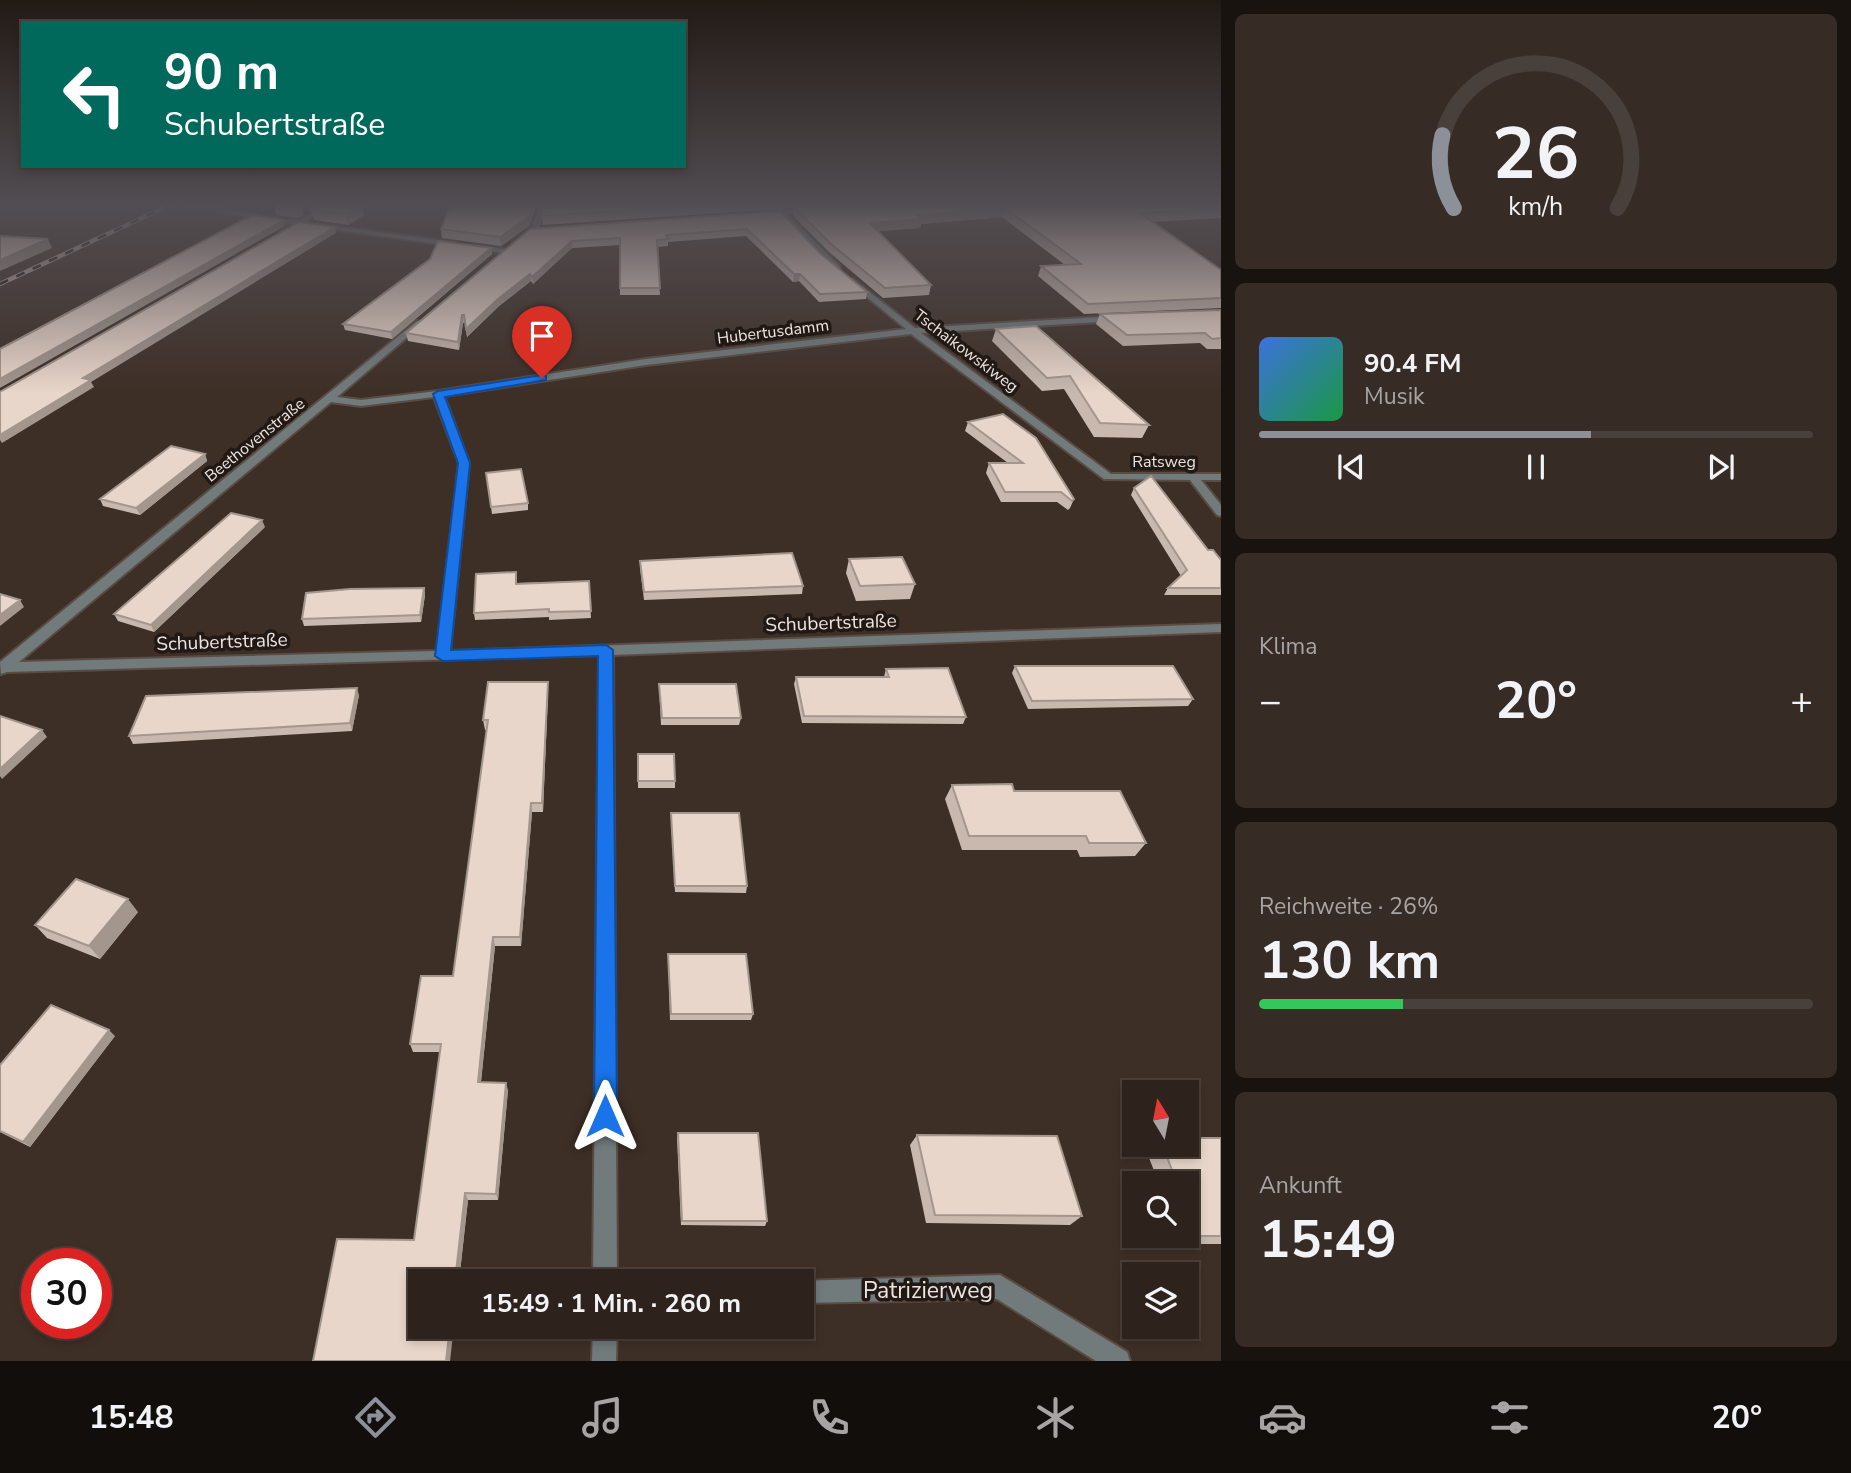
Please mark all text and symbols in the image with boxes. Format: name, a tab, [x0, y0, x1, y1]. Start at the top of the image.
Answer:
text: 90 m	[164, 39, 279, 106]
icon: left	[49, 49, 140, 140]
text: Schubertstraße	[164, 103, 385, 146]
text: 26	[1492, 104, 1580, 204]
text: km/h	[1508, 190, 1564, 224]
street label: Tschaikowskiweg	[909, 305, 1023, 397]
pin	[512, 306, 572, 378]
street label: Hubertusdamm	[716, 314, 830, 350]
icon: arrive	[523, 317, 561, 355]
text: 90.4 FM	[1364, 346, 1461, 381]
text: Musik	[1364, 381, 1424, 412]
street label: Beethovenstraße	[200, 393, 310, 487]
icon: previous	[1332, 448, 1370, 486]
icon: pause	[1517, 448, 1555, 486]
icon: next	[1702, 448, 1740, 486]
street label: Ratsweg	[1132, 451, 1196, 473]
street label: Schubertstraße	[765, 608, 897, 638]
street label: Schubertstraße	[156, 627, 288, 657]
text: Klima	[1259, 631, 1317, 662]
text: 20°	[1495, 665, 1577, 736]
text: −	[1259, 676, 1282, 727]
text: +	[1790, 676, 1813, 727]
text: Reichweite · 26%	[1259, 891, 1438, 922]
text: 130 km	[1259, 925, 1440, 996]
position arrow	[568, 1079, 642, 1153]
north arrow	[1122, 1080, 1199, 1157]
map controls	[1122, 1080, 1199, 1339]
text: Ankunft	[1259, 1170, 1341, 1201]
button: search	[1122, 1171, 1199, 1248]
text: 15:49	[1259, 1204, 1397, 1275]
speed limit sign: 30	[21, 1248, 112, 1339]
button: layers	[1122, 1262, 1199, 1339]
street label: Patrizierweg	[863, 1275, 993, 1306]
text: 15:49 · 1 Min. · 260 m	[481, 1286, 741, 1321]
icon: directions	[351, 1393, 400, 1442]
icon: music	[578, 1393, 627, 1442]
icon: phone	[805, 1393, 854, 1442]
icon: climate	[1031, 1393, 1080, 1442]
icon: car	[1258, 1393, 1307, 1442]
icon: filters	[1485, 1393, 1534, 1442]
text: 15:48	[89, 1396, 174, 1439]
text: 20°	[1712, 1396, 1762, 1439]

